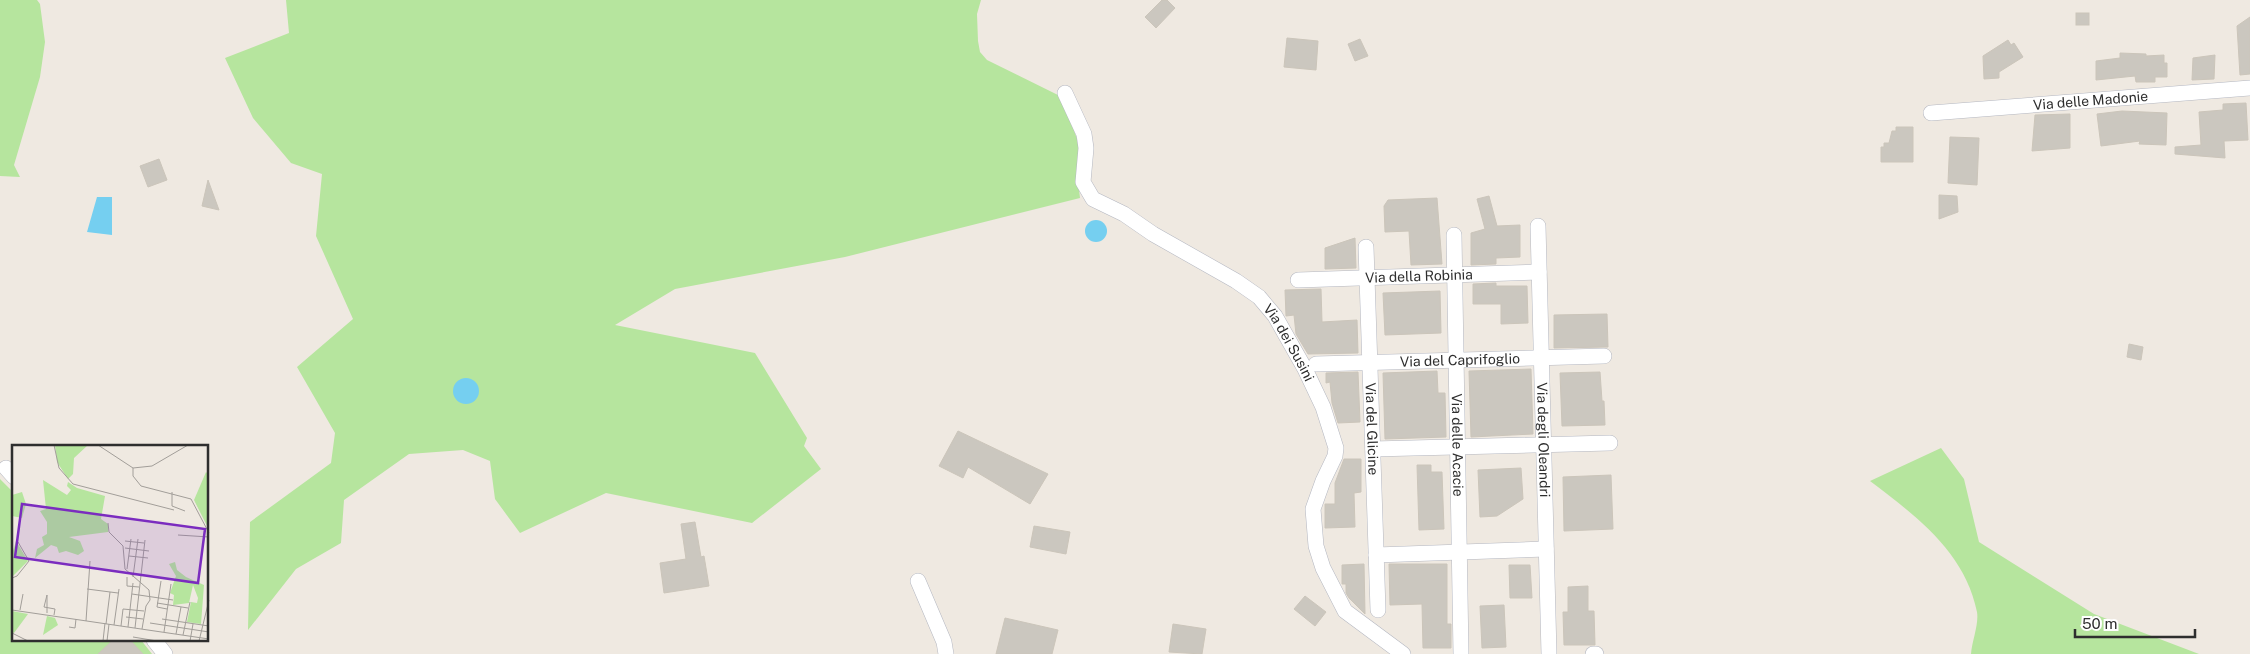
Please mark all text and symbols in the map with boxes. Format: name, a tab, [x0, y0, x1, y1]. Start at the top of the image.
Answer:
street label: Via delle Madonie	[2032, 88, 2149, 113]
street label: Via della Robinia	[1365, 266, 1473, 286]
street label: Via dei Susini	[1260, 301, 1318, 384]
street label: Via del Caprifoglio	[1400, 350, 1520, 370]
street label: Via del Glicine	[1362, 382, 1382, 476]
street label: Via degli Oleandri	[1534, 382, 1553, 498]
street label: Via delle Acacie	[1449, 393, 1466, 497]
inset map	[12, 445, 209, 642]
scale bar	[2075, 606, 2195, 638]
text: 50 m	[2082, 615, 2117, 632]

